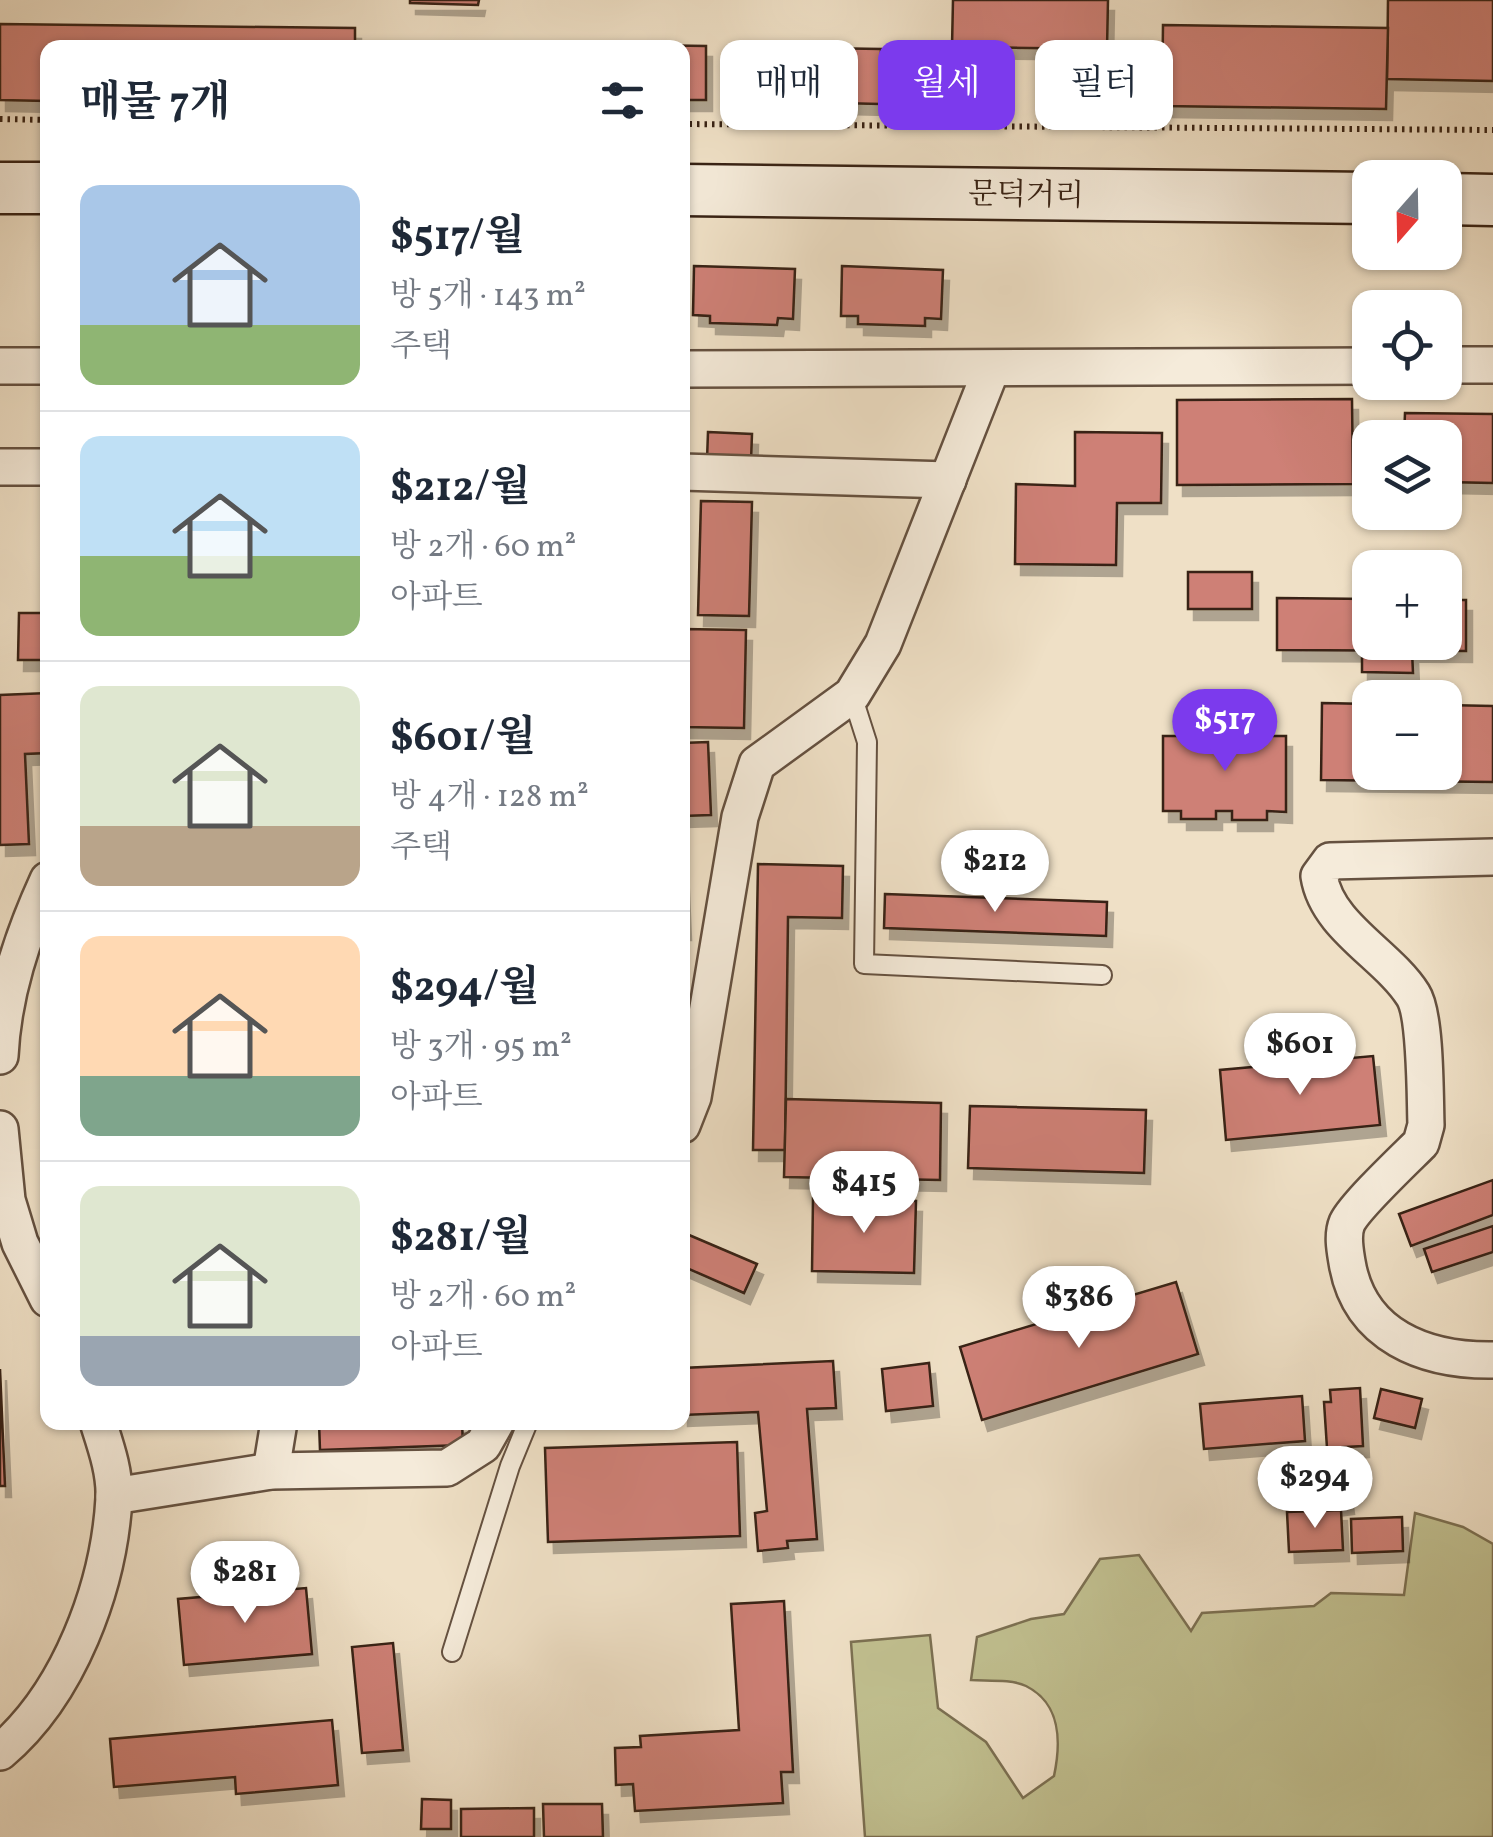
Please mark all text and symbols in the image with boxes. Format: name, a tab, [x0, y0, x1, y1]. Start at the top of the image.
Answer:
chip: 매매	[720, 40, 858, 130]
chip: 월세	[878, 40, 1015, 130]
chip: 필터	[1035, 40, 1173, 130]
icon: filters	[595, 73, 650, 128]
text: 매물 7개	[80, 75, 230, 134]
north arrow	[1352, 160, 1462, 270]
map controls	[1352, 160, 1462, 790]
street label: 문덕거리	[968, 174, 1084, 218]
text: $517/월	[390, 209, 525, 268]
icon: home	[160, 225, 280, 345]
text: 방 5개 · 143 m²	[390, 275, 586, 319]
button: locate	[1352, 290, 1462, 400]
text: 주택	[390, 326, 452, 370]
button: layers	[1352, 420, 1462, 530]
text: $212/월	[390, 460, 531, 519]
icon: home	[160, 476, 280, 596]
text: 방 2개 · 60 m²	[390, 526, 576, 570]
button: +	[1352, 550, 1462, 660]
text: 아파트	[390, 577, 483, 621]
button: −	[1352, 680, 1462, 790]
pin: $517	[1166, 689, 1284, 774]
text: $517	[1194, 699, 1256, 743]
text: $601/월	[390, 710, 536, 769]
icon: home	[160, 726, 280, 846]
text: 방 4개 · 128 m²	[390, 776, 589, 820]
text: 주택	[390, 827, 452, 871]
pin: $212	[936, 830, 1054, 915]
text: $212	[963, 840, 1027, 884]
text: $294/월	[390, 960, 540, 1019]
icon: home	[160, 976, 280, 1096]
pin: $601	[1241, 1013, 1359, 1098]
text: $601	[1266, 1023, 1334, 1067]
text: 방 3개 · 95 m²	[390, 1026, 572, 1070]
text: 아파트	[390, 1077, 483, 1121]
pin: $415	[805, 1151, 923, 1236]
text: $415	[831, 1161, 897, 1205]
text: $281/월	[390, 1210, 532, 1269]
icon: home	[160, 1226, 280, 1346]
pin: $386	[1020, 1266, 1138, 1351]
text: 방 2개 · 60 m²	[390, 1276, 576, 1320]
text: $386	[1044, 1276, 1114, 1320]
text: 아파트	[390, 1327, 483, 1371]
pin: $294	[1256, 1446, 1374, 1531]
text: $294	[1280, 1456, 1350, 1500]
pin: $281	[186, 1541, 304, 1626]
text: $281	[213, 1551, 277, 1595]

